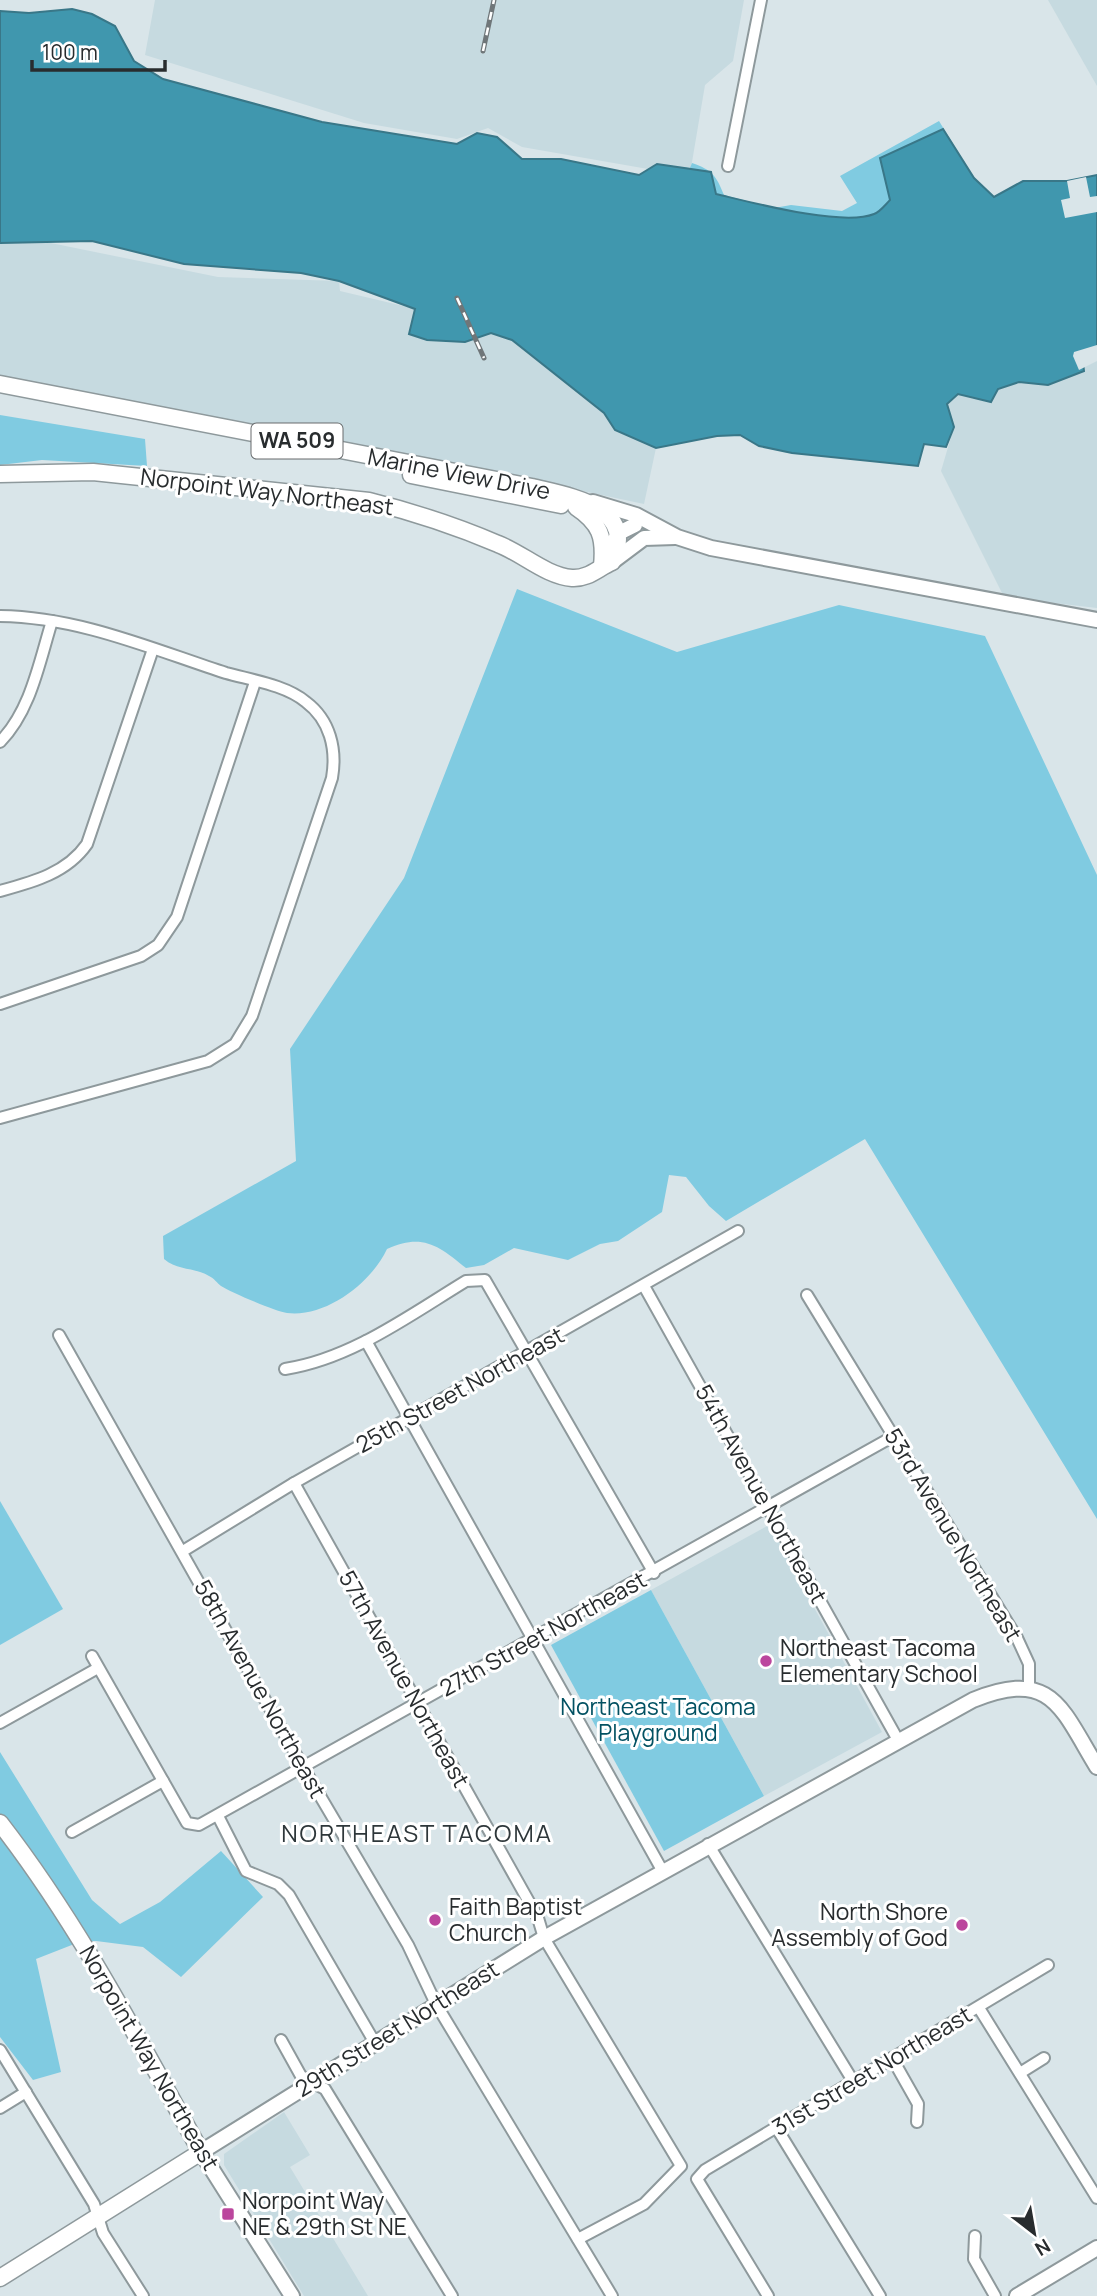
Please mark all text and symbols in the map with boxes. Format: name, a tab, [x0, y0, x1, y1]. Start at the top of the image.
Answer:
scale bar	[32, 28, 164, 72]
text: 100 m	[42, 38, 98, 66]
road number: WA 509	[252, 424, 342, 458]
street label: Marine View Drive	[365, 440, 553, 506]
street label: Norpoint Way Northeast	[139, 460, 396, 522]
street label: 25th Street Northeast	[350, 1318, 570, 1460]
street label: 54th Avenue Northeast	[688, 1378, 835, 1609]
street label: 53rd Avenue Northeast	[877, 1422, 1030, 1647]
street label: 27th Street Northeast	[433, 1563, 652, 1703]
street label: 57th Avenue Northeast	[332, 1564, 478, 1793]
street label: 58th Avenue Northeast	[187, 1574, 334, 1804]
place label: Northeast Tacoma Elementary School	[780, 1631, 978, 1689]
marker: Northeast Tacoma Elementary School	[758, 1653, 774, 1669]
park label: Northeast Tacoma Playground	[560, 1690, 756, 1748]
district label: NORTHEAST TACOMA	[281, 1816, 553, 1849]
place label: Faith Baptist Church	[449, 1890, 582, 1948]
place label: North Shore Assembly of God	[771, 1895, 948, 1953]
marker: Faith Baptist Church	[427, 1912, 443, 1928]
marker: North Shore Assembly of God	[954, 1917, 970, 1933]
street label: Norpoint Way Northeast	[72, 1939, 227, 2176]
street label: 29th Street Northeast	[288, 1952, 505, 2104]
street label: 31st Street Northeast	[766, 1998, 977, 2142]
place label: Norpoint Way NE & 29th St NE	[242, 2184, 407, 2242]
north arrow	[999, 2198, 1069, 2268]
marker: Norpoint Way NE & 29th St NE	[220, 2206, 236, 2222]
text: N	[1030, 2233, 1055, 2262]

